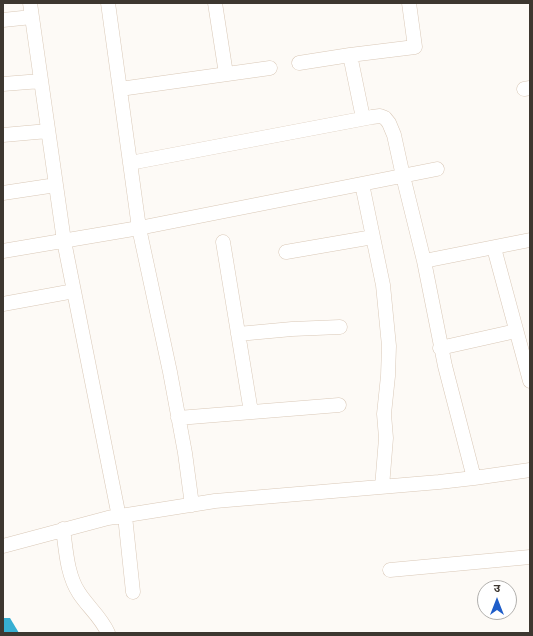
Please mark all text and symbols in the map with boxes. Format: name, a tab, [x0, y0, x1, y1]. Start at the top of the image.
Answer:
north arrow	[477, 580, 517, 620]
text: उ	[494, 582, 500, 595]

